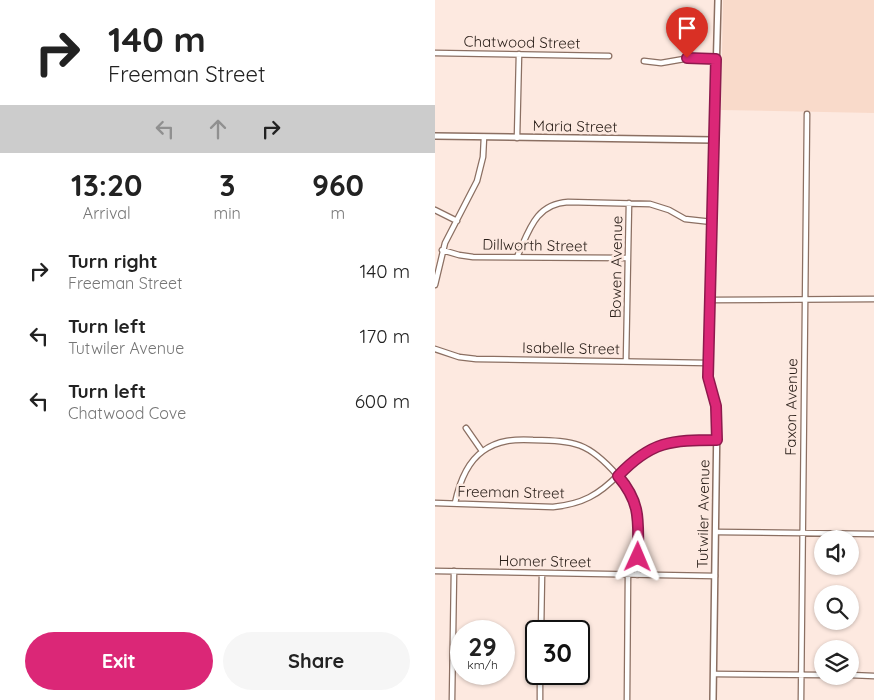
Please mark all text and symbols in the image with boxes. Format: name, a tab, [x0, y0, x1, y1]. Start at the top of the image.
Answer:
pin	[666, 7, 708, 58]
icon: arrive	[673, 14, 701, 42]
text: 140 m	[108, 17, 206, 61]
icon: right	[25, 20, 90, 85]
street label: Chatwood Street	[464, 31, 580, 53]
text: Freeman Street	[108, 60, 265, 88]
icon: left	[151, 115, 179, 143]
icon: ahead	[204, 115, 232, 143]
icon: right	[257, 115, 285, 143]
street label: Maria Street	[533, 116, 617, 136]
text: 13:20	[71, 166, 143, 204]
text: 3	[219, 166, 235, 204]
text: 960	[312, 166, 364, 204]
text: Arrival	[83, 203, 131, 223]
text: min	[214, 203, 241, 223]
text: m	[331, 203, 345, 223]
street label: Bowen Avenue	[606, 216, 626, 318]
street label: Dillworth Street	[482, 235, 588, 255]
text: Turn right	[68, 249, 157, 273]
icon: right	[25, 257, 53, 285]
text: 140 m	[359, 259, 410, 283]
text: Freeman Street	[68, 273, 182, 293]
text: Turn left	[68, 314, 146, 338]
icon: left	[25, 322, 53, 350]
text: 170 m	[359, 324, 410, 348]
text: Tutwiler Avenue	[68, 338, 184, 358]
street label: Isabelle Street	[522, 338, 620, 358]
street label: Faxon Avenue	[781, 358, 801, 456]
text: Turn left	[68, 379, 146, 403]
icon: left	[25, 387, 53, 415]
text: 600 m	[355, 389, 410, 413]
text: Chatwood Cove	[68, 403, 186, 423]
street label: Tutwiler Avenue	[693, 459, 713, 569]
street label: Freeman Street	[457, 482, 565, 502]
position arrow	[611, 530, 663, 582]
map controls	[814, 530, 859, 685]
button: sound	[814, 530, 859, 575]
street label: Homer Street	[498, 551, 592, 571]
button: search	[814, 585, 859, 630]
speed limit sign: 30	[525, 620, 590, 685]
text: 29	[468, 631, 497, 662]
button: Exit	[25, 632, 213, 690]
button: Share	[223, 632, 410, 690]
button: layers	[814, 640, 859, 685]
text: km/h	[467, 657, 498, 672]

